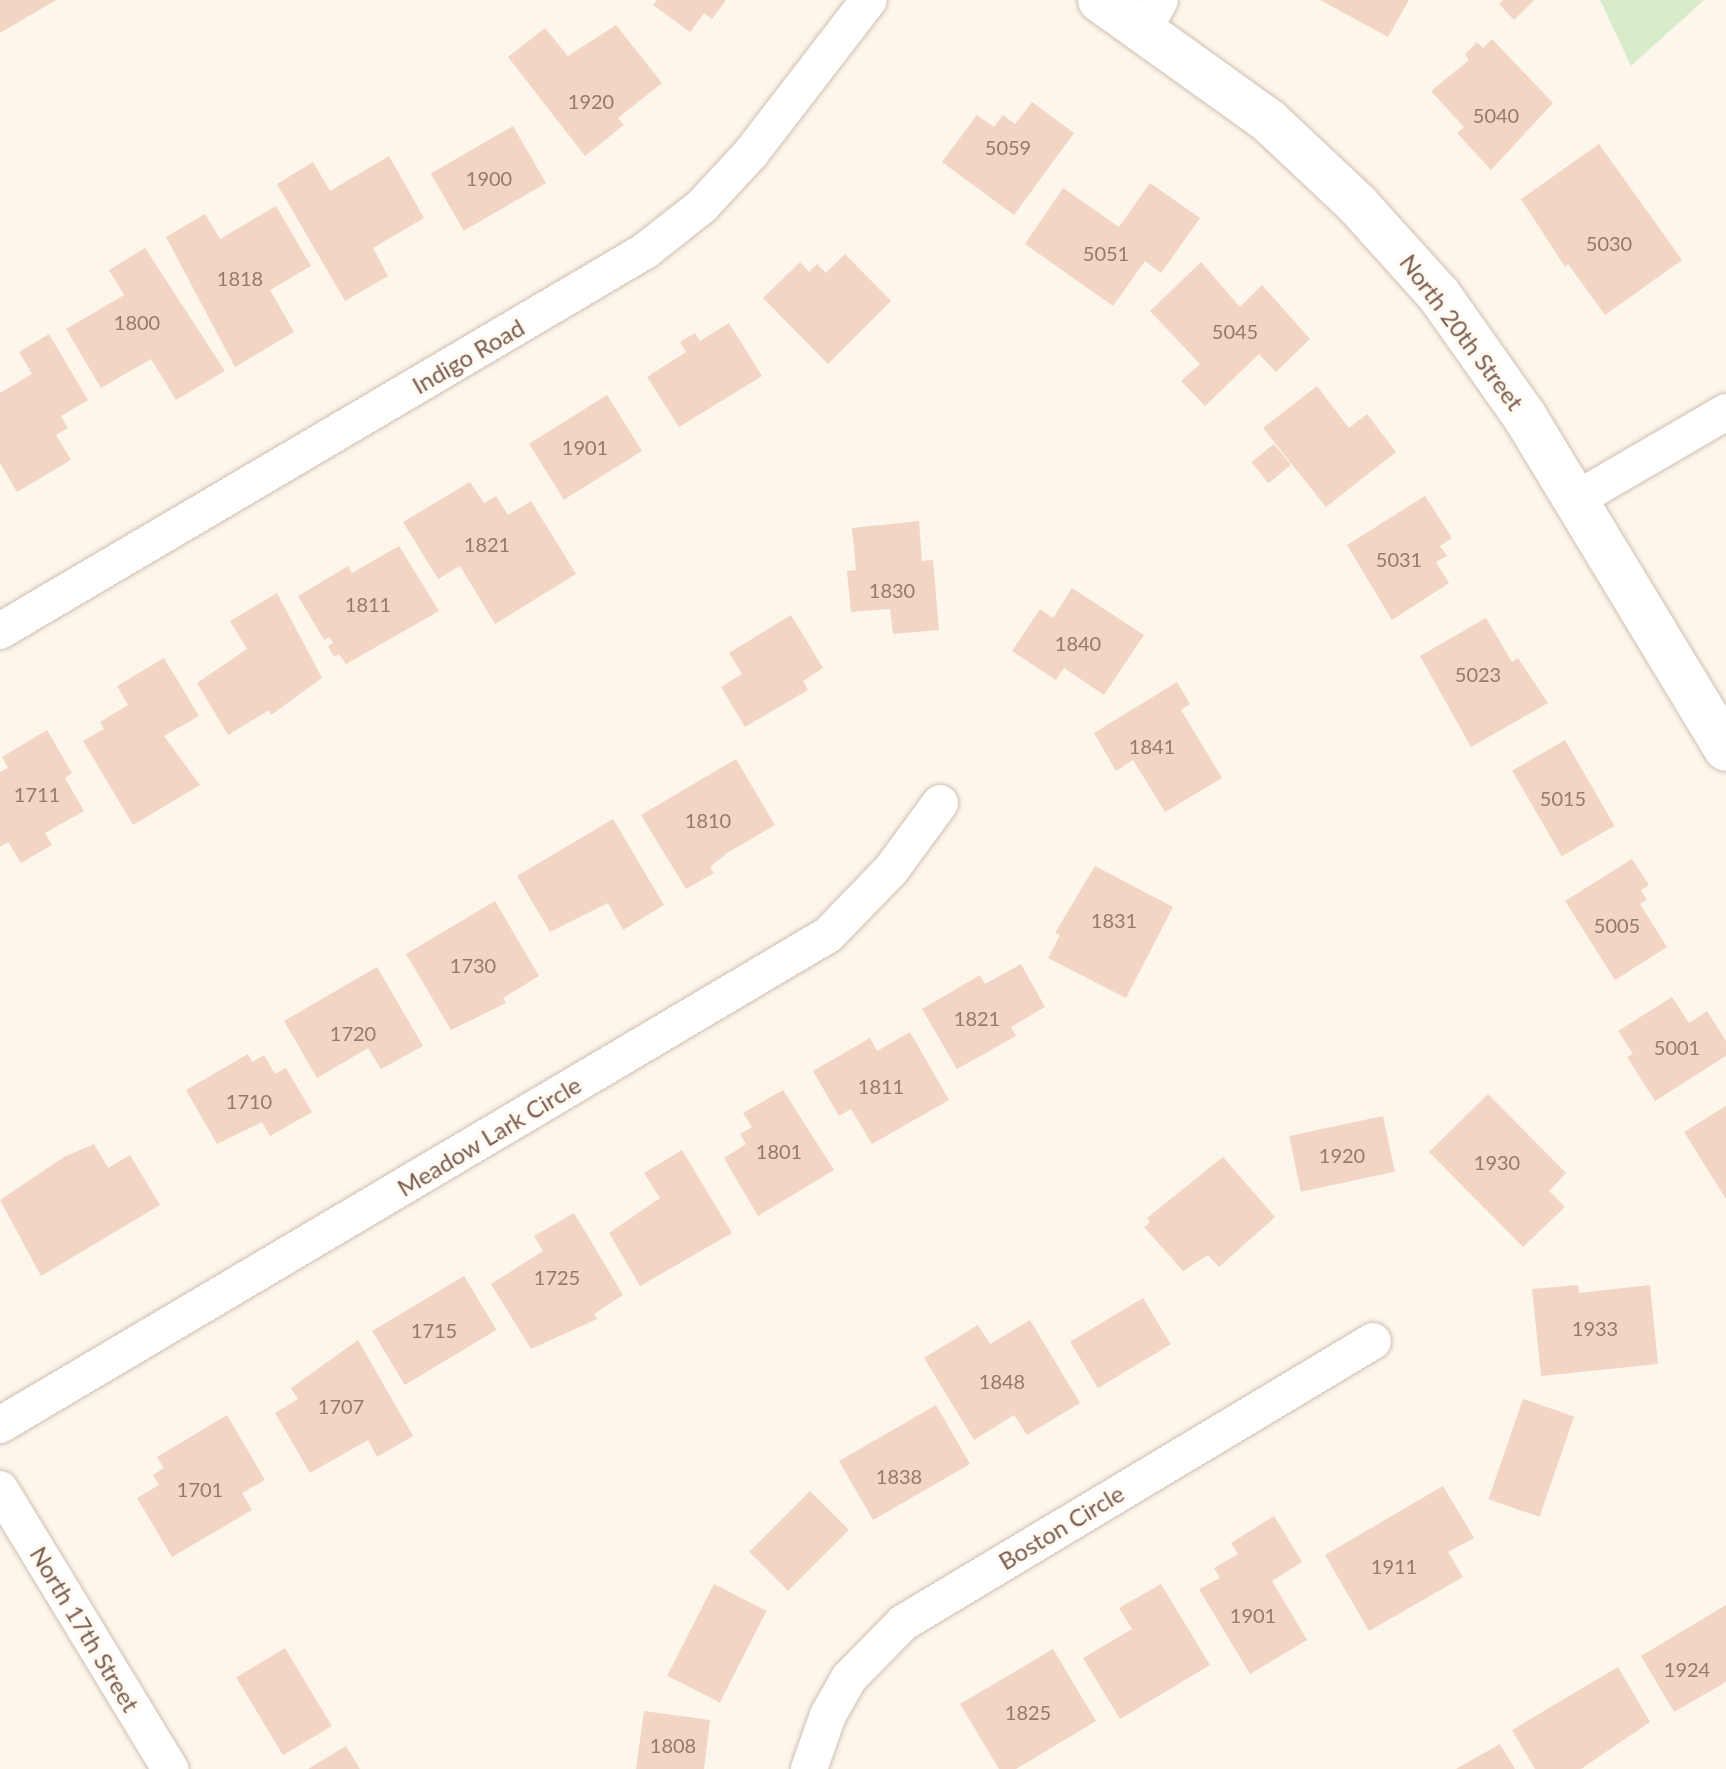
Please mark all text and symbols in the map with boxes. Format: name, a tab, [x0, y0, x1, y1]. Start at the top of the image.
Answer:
house number: 1920	[568, 89, 614, 113]
house number: 5040	[1473, 103, 1519, 127]
house number: 5059	[985, 135, 1031, 159]
house number: 1900	[466, 166, 512, 190]
house number: 5030	[1586, 231, 1632, 255]
house number: 5051	[1083, 241, 1129, 265]
street label: North 20th Street	[1394, 248, 1530, 416]
house number: 1818	[217, 266, 263, 290]
house number: 1800	[114, 310, 160, 334]
street label: Indigo Road	[407, 312, 529, 400]
house number: 5045	[1212, 319, 1258, 343]
house number: 1901	[562, 435, 608, 459]
house number: 1821	[464, 532, 510, 556]
house number: 5031	[1376, 547, 1422, 571]
house number: 1830	[869, 578, 915, 602]
house number: 1811	[345, 592, 391, 616]
house number: 1840	[1055, 631, 1101, 655]
house number: 5023	[1455, 662, 1501, 686]
house number: 1841	[1129, 734, 1175, 758]
house number: 1711	[14, 782, 60, 806]
house number: 5015	[1540, 786, 1586, 810]
house number: 1810	[685, 808, 731, 832]
house number: 1831	[1091, 908, 1137, 932]
house number: 5005	[1594, 913, 1640, 937]
house number: 1730	[450, 953, 496, 977]
house number: 1821	[954, 1006, 1000, 1030]
house number: 1720	[330, 1021, 376, 1045]
house number: 5001	[1654, 1035, 1700, 1059]
street label: Meadow Lark Circle	[392, 1070, 586, 1202]
house number: 1811	[858, 1074, 904, 1098]
house number: 1710	[226, 1089, 272, 1113]
house number: 1801	[756, 1139, 802, 1163]
house number: 1920	[1319, 1143, 1365, 1167]
house number: 1930	[1474, 1150, 1520, 1174]
house number: 1725	[534, 1265, 580, 1289]
house number: 1933	[1572, 1316, 1618, 1340]
house number: 1715	[411, 1318, 457, 1342]
house number: 1848	[979, 1369, 1025, 1393]
house number: 1707	[318, 1394, 364, 1418]
house number: 1838	[876, 1464, 922, 1488]
house number: 1701	[177, 1477, 223, 1501]
street label: Boston Circle	[993, 1478, 1129, 1576]
street label: North 17th Street	[24, 1541, 146, 1717]
house number: 1911	[1371, 1554, 1417, 1578]
house number: 1901	[1230, 1603, 1276, 1627]
house number: 1924	[1664, 1657, 1710, 1681]
house number: 1825	[1005, 1700, 1051, 1724]
house number: 1808	[650, 1733, 696, 1757]

